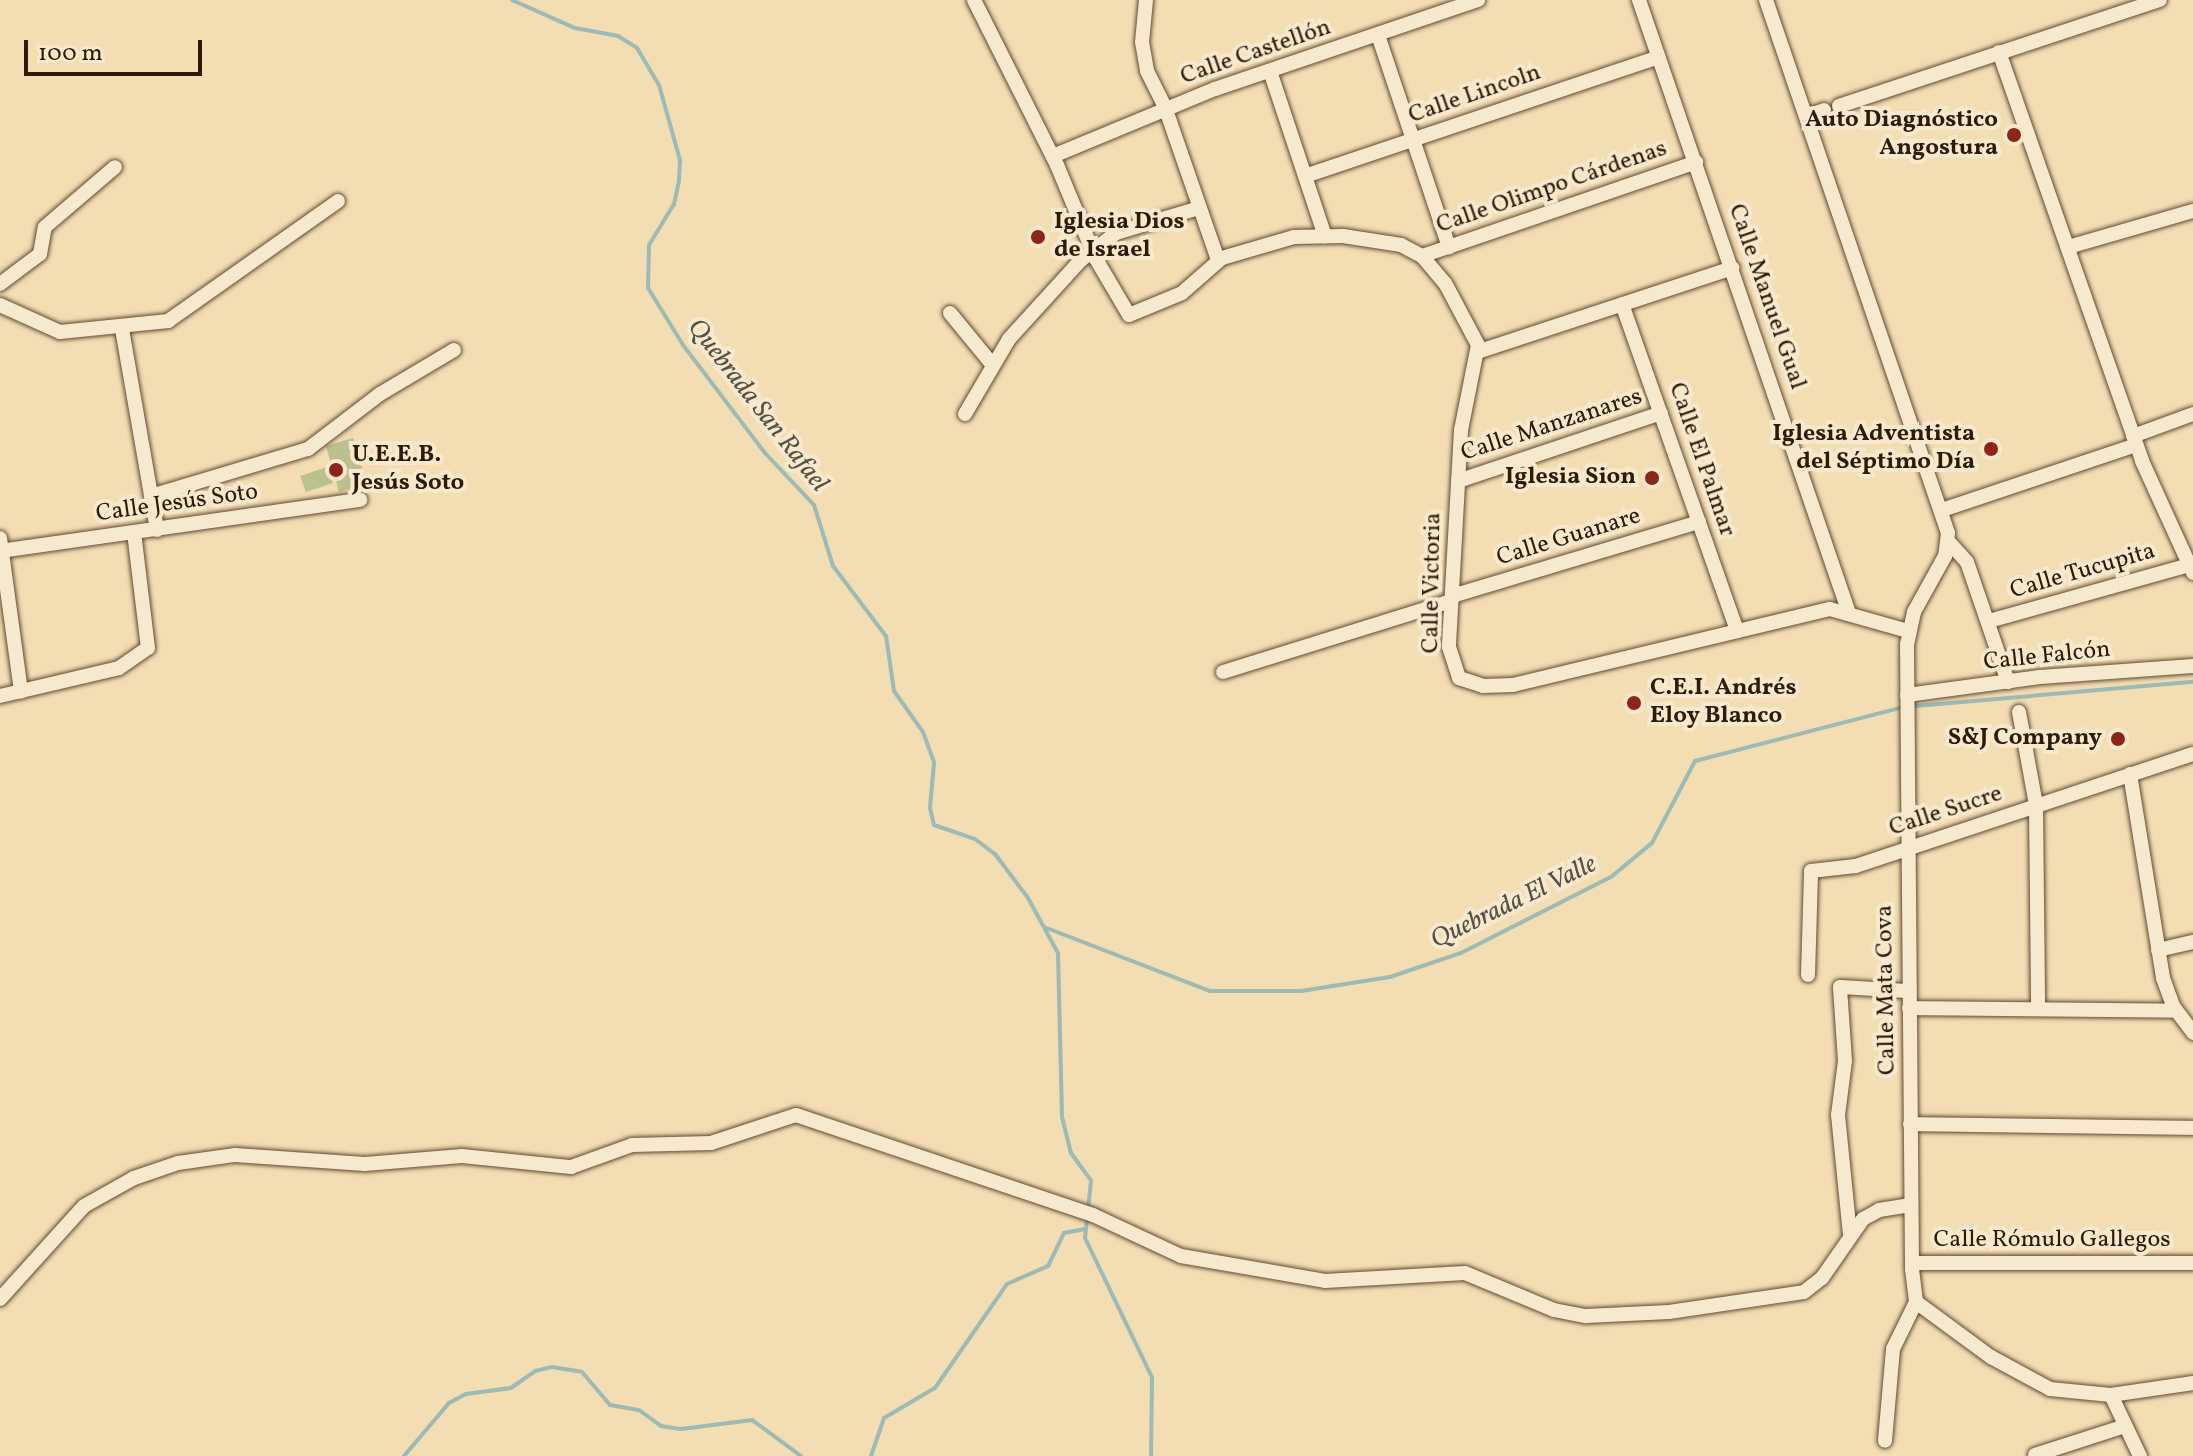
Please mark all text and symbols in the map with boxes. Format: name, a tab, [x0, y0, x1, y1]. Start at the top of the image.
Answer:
street label: Calle Castellón	[1177, 14, 1335, 92]
scale bar	[28, 24, 206, 74]
text: 100 m	[38, 37, 103, 71]
street label: Calle Lincoln	[1405, 59, 1545, 131]
place label: Auto Diagnóstico Angostura	[1805, 107, 1998, 163]
marker: Auto Diagnóstico Angostura	[2005, 126, 2023, 144]
street label: Calle Olimpo Cárdenas	[1433, 135, 1671, 241]
street label: Calle Manuel Gual	[1721, 201, 1811, 393]
place label: Iglesia Dios de Israel	[1054, 209, 1185, 265]
marker: Iglesia Dios de Israel	[1029, 228, 1047, 246]
water label: Quebrada San Rafael	[680, 313, 834, 499]
street label: Calle El Palmar	[1661, 379, 1741, 541]
street label: Calle Manzanares	[1458, 383, 1646, 469]
place label: Iglesia Adventista del Séptimo Día	[1773, 421, 1975, 477]
marker: Iglesia Adventista del Séptimo Día	[1982, 440, 2000, 458]
place label: U.E.E.B. Jesús Soto	[352, 442, 464, 498]
marker: U.E.E.B. Jesús Soto	[327, 461, 345, 479]
place label: Iglesia Sion	[1505, 464, 1636, 492]
marker: Iglesia Sion	[1643, 469, 1661, 487]
street label: Calle Jesús Soto	[94, 478, 260, 530]
street label: Calle Guanare	[1494, 502, 1644, 574]
street label: Calle Victoria	[1417, 512, 1449, 654]
street label: Calle Tucupita	[2007, 537, 2159, 607]
street label: Calle Falcón	[1982, 636, 2112, 678]
place label: C.E.I. Andrés Eloy Blanco	[1650, 675, 1797, 731]
marker: C.E.I. Andrés Eloy Blanco	[1625, 694, 1643, 712]
place label: S&J Company	[1948, 725, 2102, 753]
marker: S&J Company	[2109, 730, 2127, 748]
street label: Calle Sucre	[1886, 780, 2006, 844]
water label: Quebrada El Valle	[1426, 849, 1602, 957]
street label: Calle Mata Cova	[1871, 905, 1903, 1075]
street label: Calle Rómulo Gallegos	[1934, 1227, 2170, 1255]

